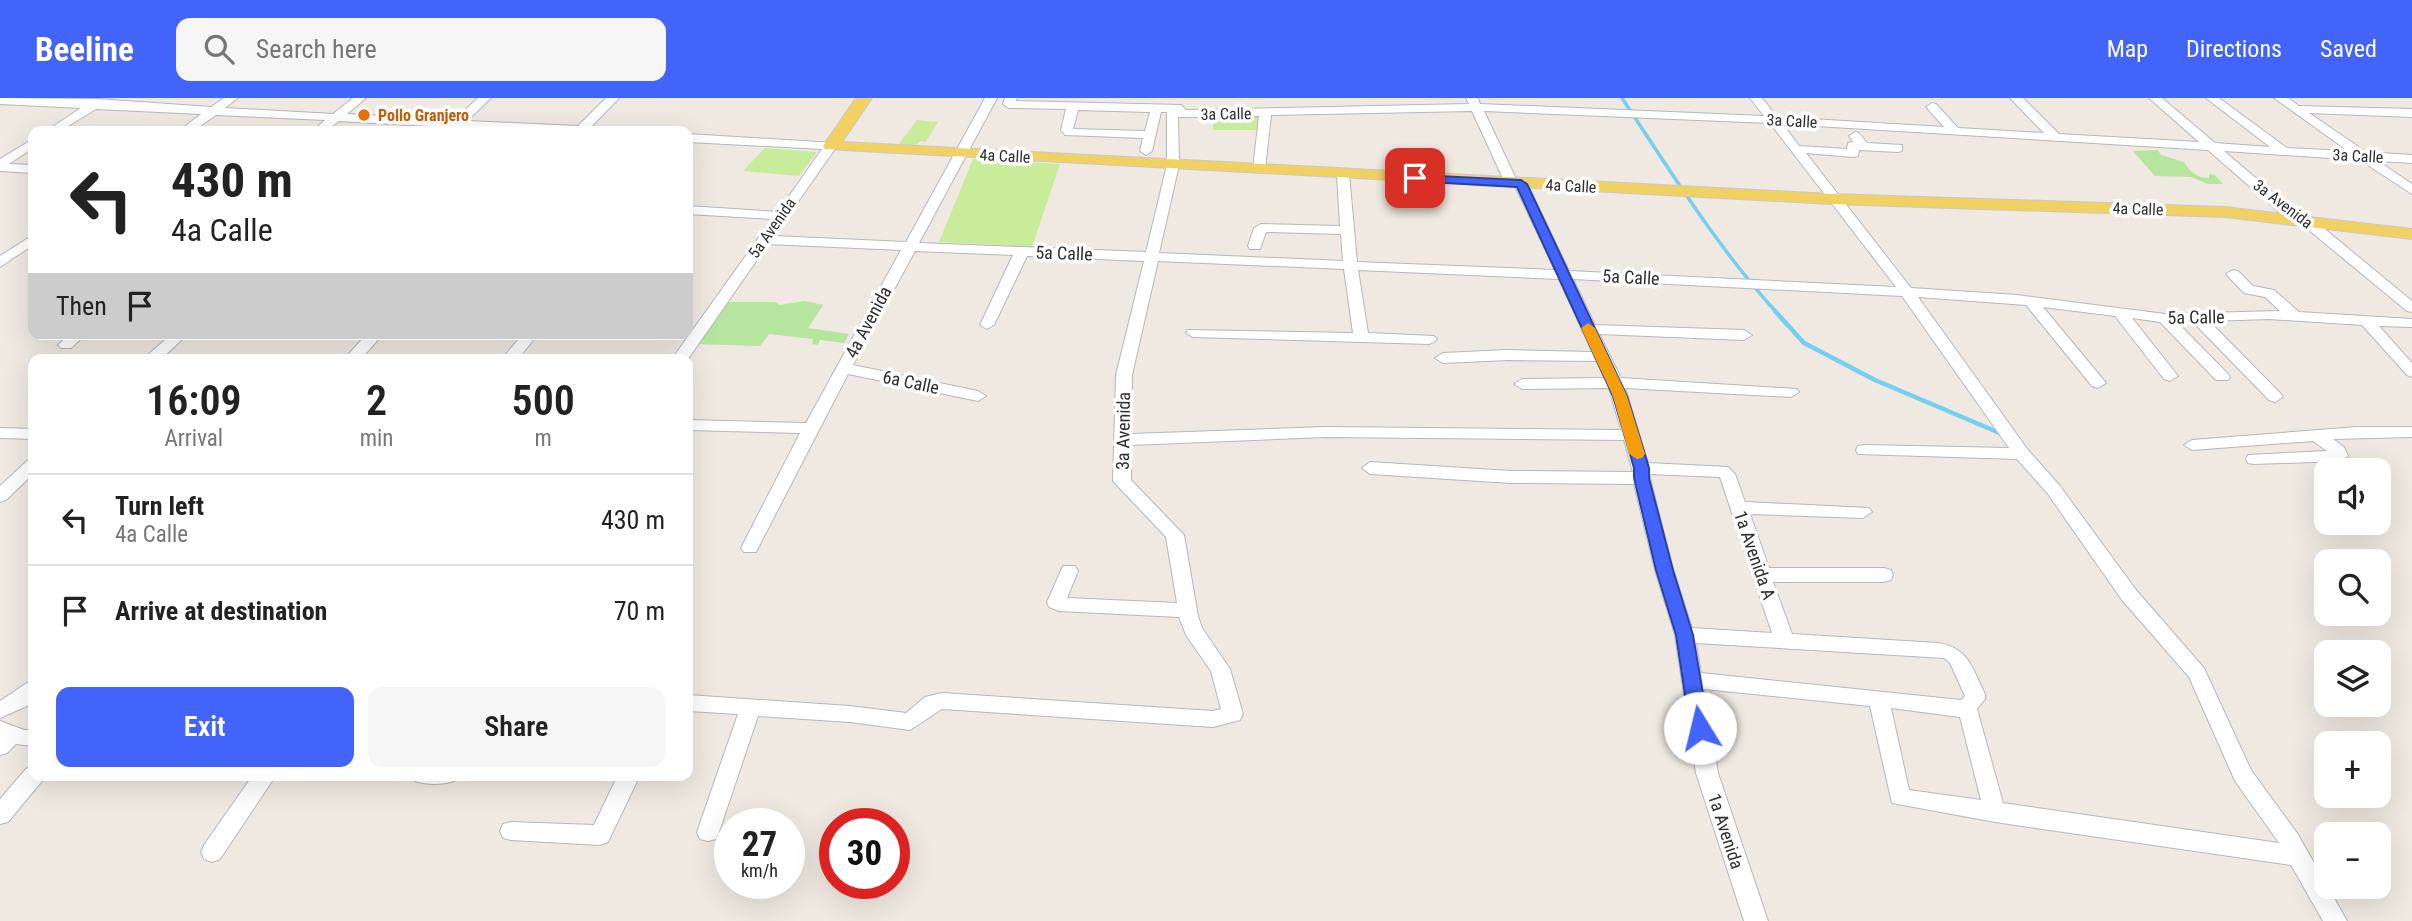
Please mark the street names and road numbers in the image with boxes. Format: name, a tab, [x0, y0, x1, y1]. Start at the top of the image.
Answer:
street label: 3a Calle	[1200, 104, 1252, 124]
street label: 3a Calle	[1766, 110, 1818, 132]
street label: 4a Calle	[979, 145, 1031, 167]
street label: 3a Calle	[2332, 145, 2384, 167]
street label: 4a Calle	[1545, 175, 1597, 197]
street label: 3a Avenida	[2250, 176, 2316, 232]
street label: 5a Avenida	[744, 194, 800, 262]
street label: 4a Calle	[2112, 199, 2164, 219]
street label: 5a Calle	[1035, 242, 1093, 264]
street label: 5a Calle	[1602, 265, 1660, 289]
street label: 4a Avenida	[840, 283, 896, 361]
street label: 5a Calle	[2167, 306, 2225, 328]
street label: 6a Calle	[881, 366, 941, 398]
street label: 3a Avenida	[1112, 392, 1134, 470]
street label: 1a Avenida A	[1730, 508, 1780, 603]
street label: 1a Avenida	[1704, 791, 1748, 871]

